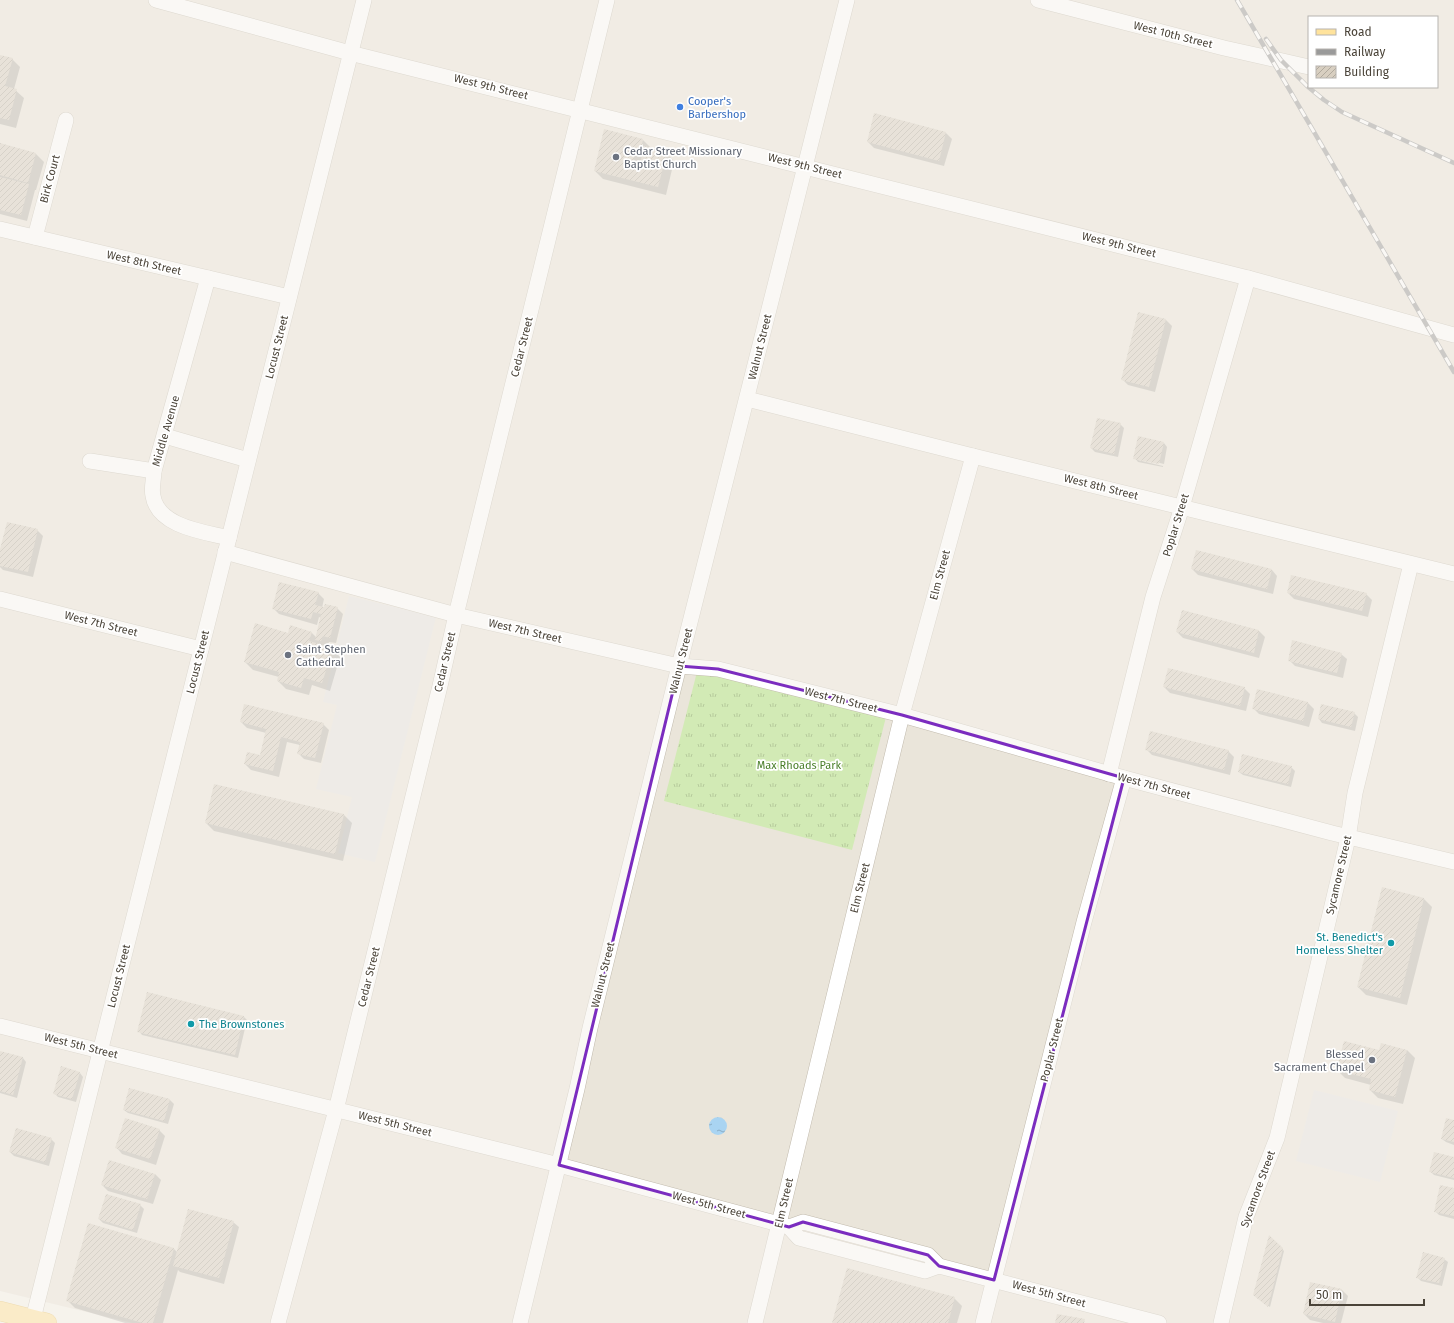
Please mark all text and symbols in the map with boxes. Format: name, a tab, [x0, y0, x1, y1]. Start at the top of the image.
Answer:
legend	[1308, 16, 1438, 88]
street label: West 10th Street	[1132, 19, 1214, 51]
text: Road	[1344, 25, 1372, 39]
text: Railway	[1344, 45, 1385, 59]
text: Building	[1344, 65, 1390, 79]
street label: West 9th Street	[453, 72, 529, 102]
place label: Cooper's Barbershop	[688, 95, 746, 121]
marker: Cooper's Barbershop	[675, 102, 685, 112]
place label: Cedar Street Missionary Baptist Church	[624, 145, 742, 171]
street label: West 9th Street	[767, 151, 843, 181]
marker: Cedar Street Missionary Baptist Church	[611, 152, 621, 162]
street label: Birk Court	[37, 153, 63, 205]
street label: West 9th Street	[1081, 230, 1157, 260]
street label: West 8th Street	[105, 248, 183, 278]
street label: Walnut Street	[746, 313, 774, 381]
street label: Locust Street	[263, 314, 291, 380]
street label: Cedar Street	[508, 316, 536, 378]
street label: Middle Avenue	[150, 394, 182, 468]
street label: West 8th Street	[1062, 471, 1140, 503]
street label: Poplar Street	[1160, 492, 1192, 558]
street label: Elm Street	[927, 549, 953, 601]
street label: West 7th Street	[63, 609, 139, 639]
street label: West 7th Street	[487, 616, 563, 646]
street label: Walnut Street	[667, 627, 695, 695]
street label: Locust Street	[184, 629, 212, 695]
street label: Cedar Street	[432, 631, 458, 693]
place label: Saint Stephen Cathedral	[296, 643, 366, 669]
marker: Saint Stephen Cathedral	[283, 650, 293, 660]
street label: West 7th Street	[803, 685, 879, 715]
park label: Max Rhoads Park	[757, 759, 842, 772]
street label: West 7th Street	[1116, 770, 1192, 802]
street label: Sycamore Street	[1324, 834, 1354, 916]
street label: Elm Street	[847, 862, 873, 914]
place label: St. Benedict's Homeless Shelter	[1296, 931, 1384, 957]
marker: St. Benedict's Homeless Shelter	[1386, 938, 1396, 948]
street label: Walnut Street	[589, 941, 617, 1009]
street label: Locust Street	[105, 943, 133, 1009]
street label: Cedar Street	[355, 946, 383, 1008]
street label: Poplar Street	[1038, 1017, 1066, 1083]
place label: The Brownstones	[199, 1018, 284, 1031]
marker: The Brownstones	[186, 1019, 196, 1029]
street label: West 5th Street	[43, 1031, 119, 1061]
place label: Blessed Sacrament Chapel	[1274, 1048, 1364, 1074]
marker: Blessed Sacrament Chapel	[1367, 1055, 1377, 1065]
street label: West 5th Street	[357, 1109, 433, 1139]
street label: Sycamore Street	[1238, 1149, 1278, 1229]
street label: Elm Street	[772, 1177, 796, 1229]
street label: West 5th Street	[671, 1189, 747, 1221]
street label: West 5th Street	[1011, 1278, 1087, 1310]
scale bar	[1310, 1281, 1424, 1307]
text: 50 m	[1316, 1288, 1342, 1302]

